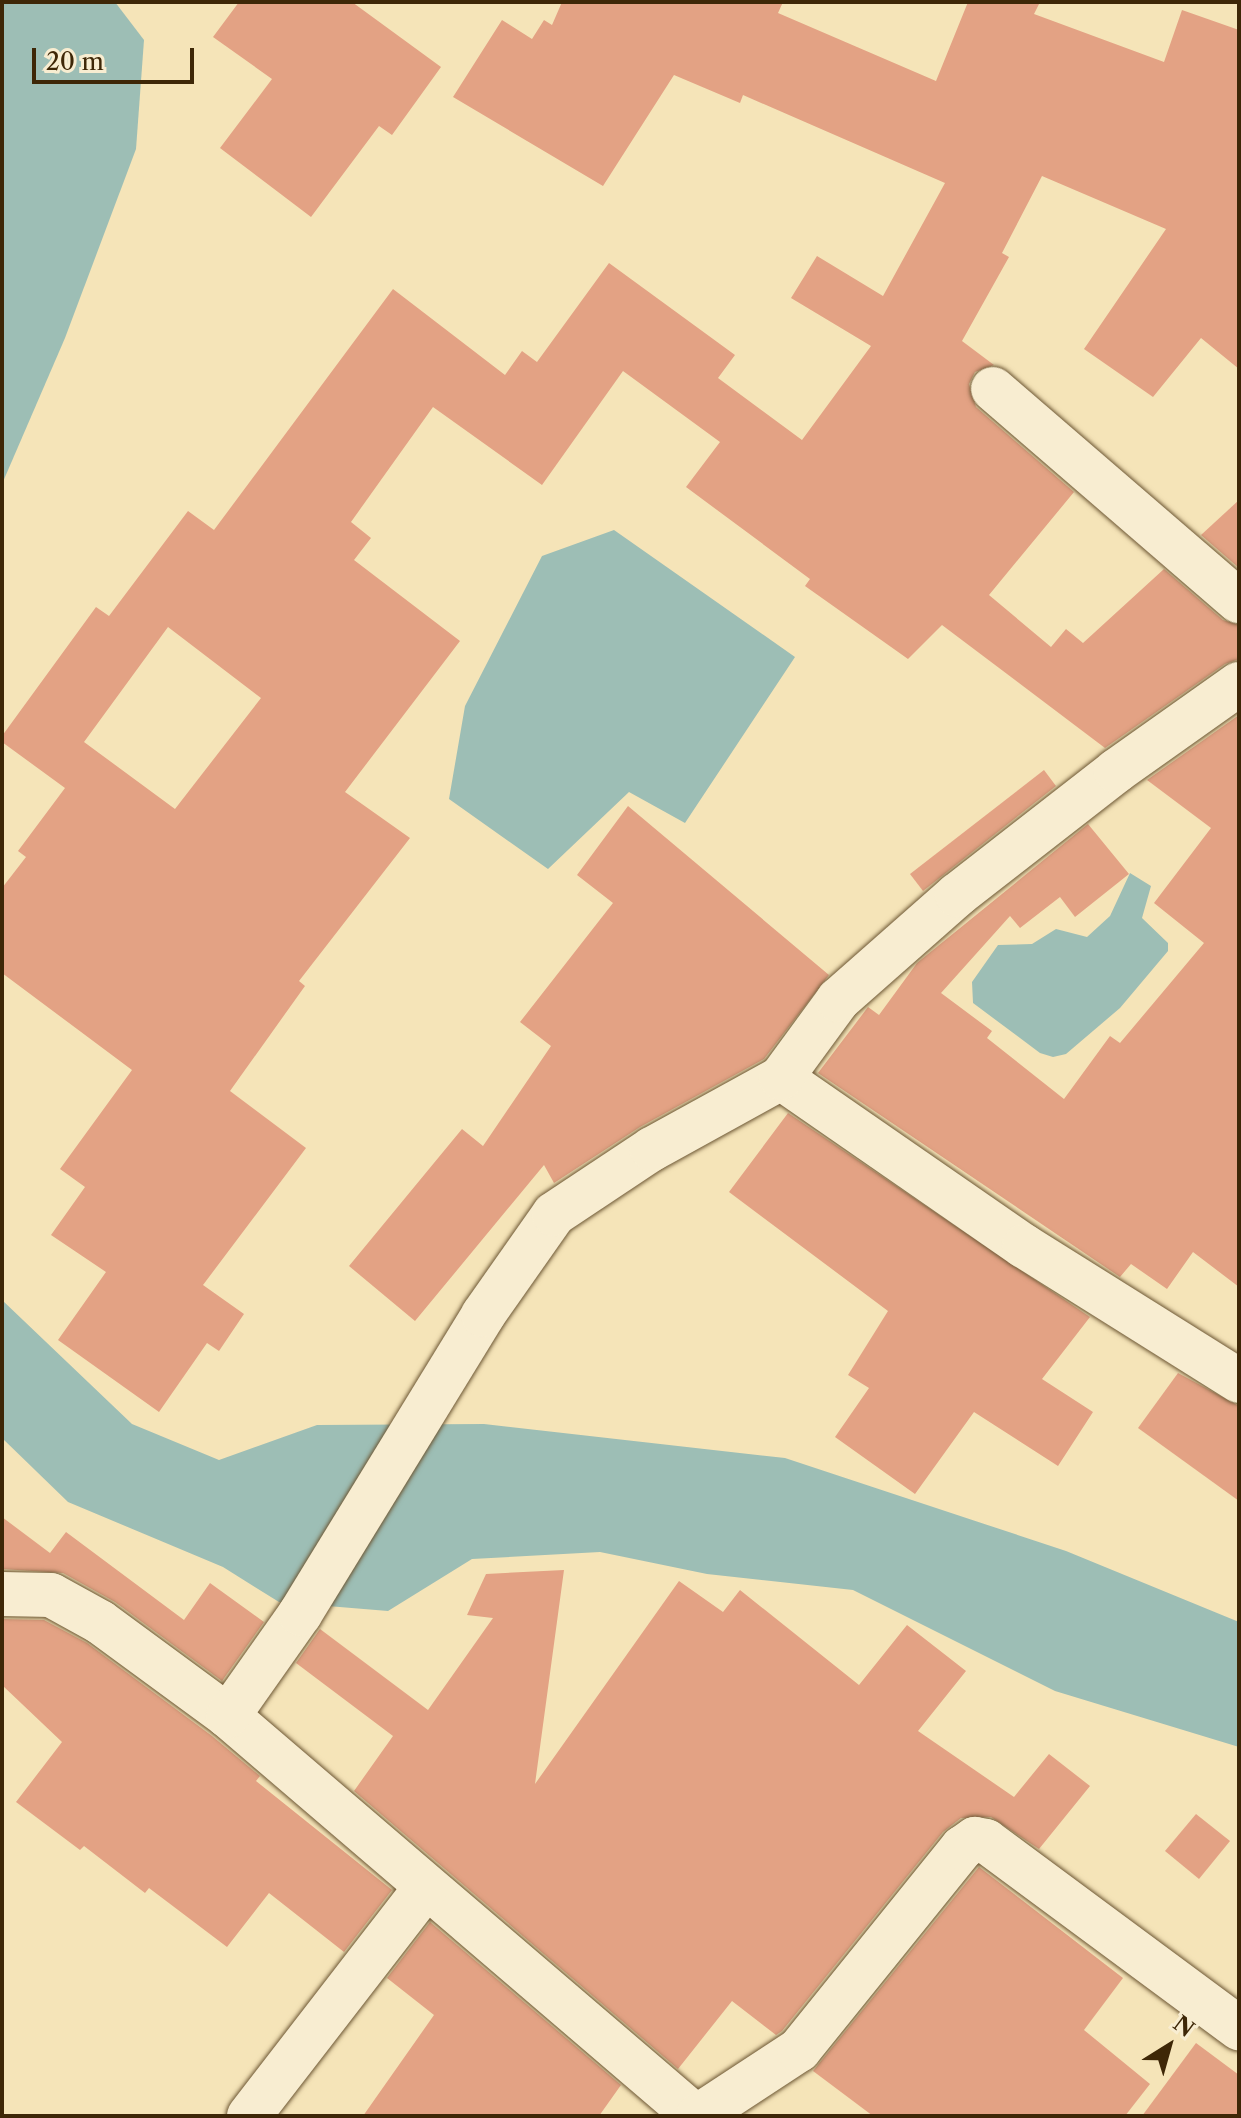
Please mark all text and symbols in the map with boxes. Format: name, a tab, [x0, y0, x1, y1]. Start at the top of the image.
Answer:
scale bar	[36, 32, 198, 82]
text: 20 m	[46, 47, 104, 76]
north arrow	[1129, 2006, 1209, 2086]
text: N	[1168, 2010, 1200, 2043]

